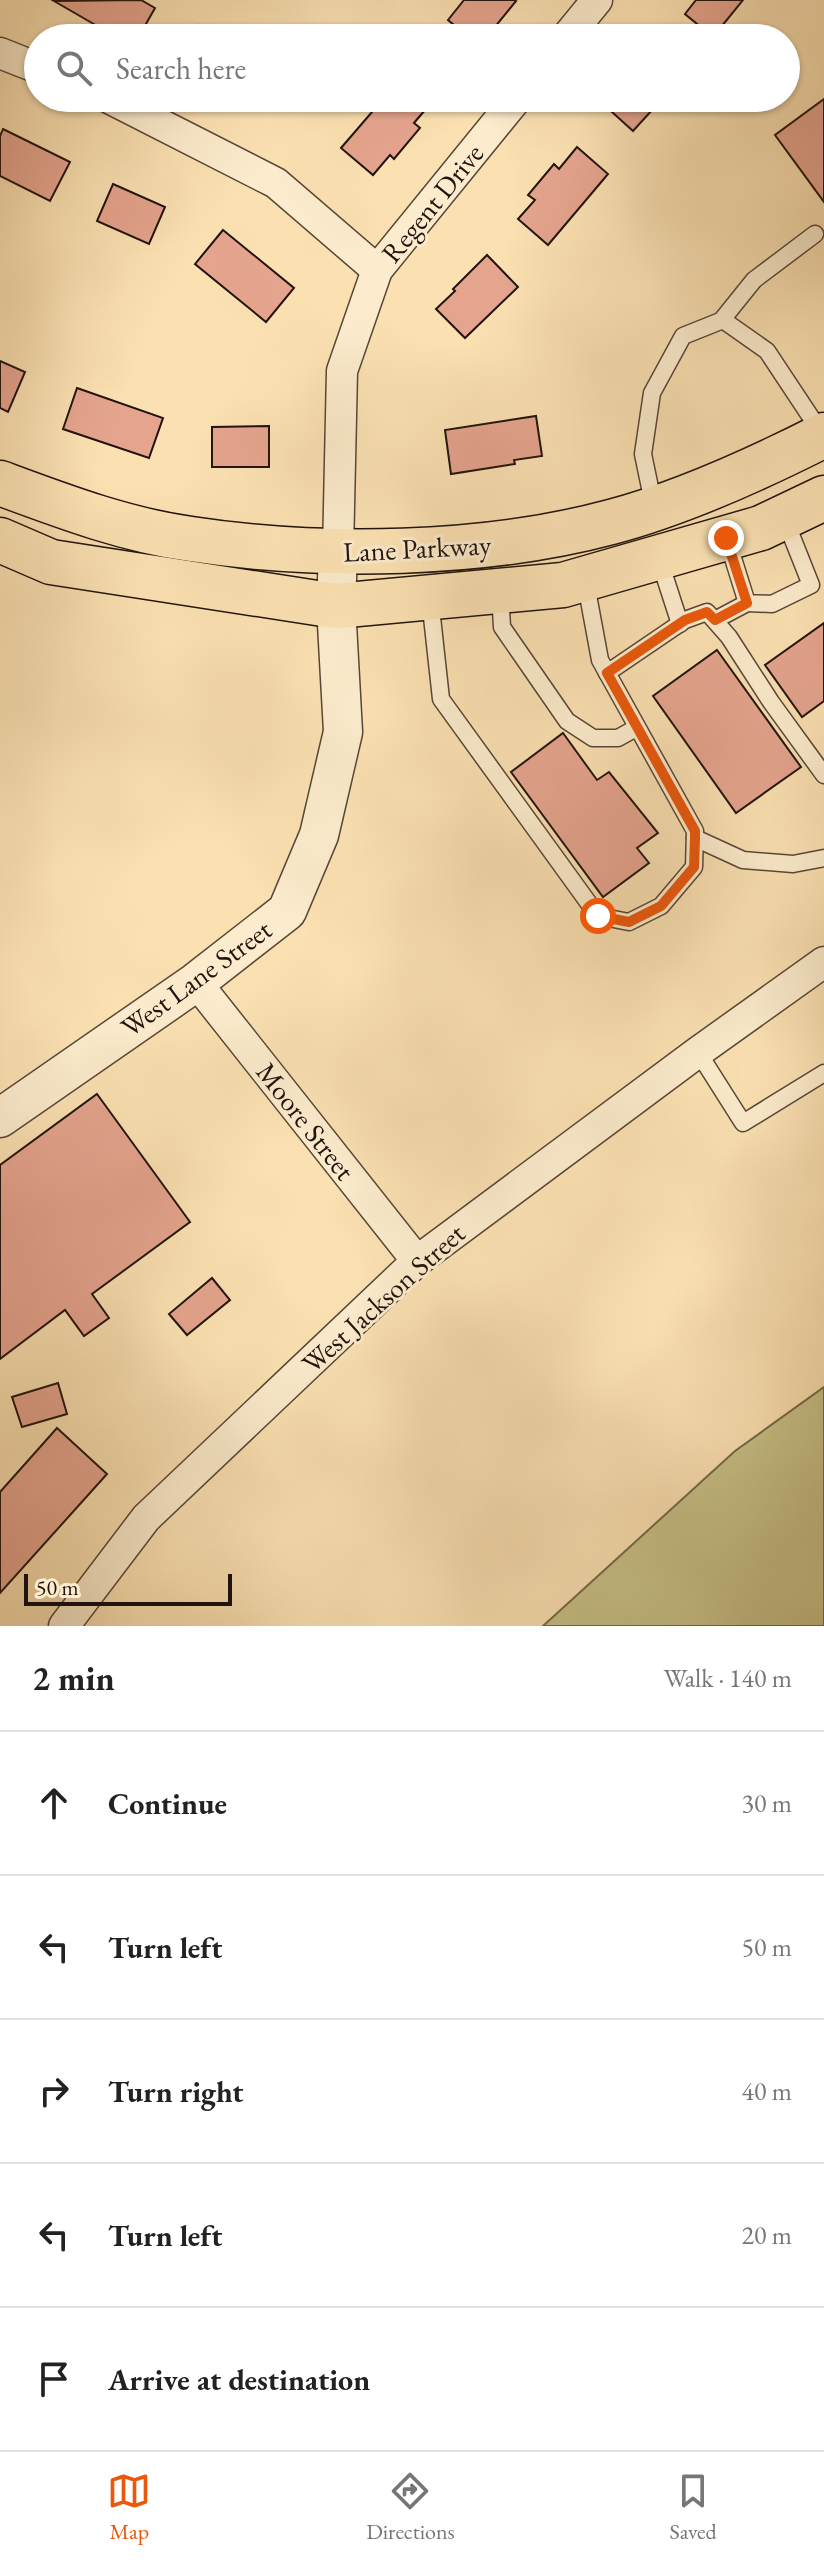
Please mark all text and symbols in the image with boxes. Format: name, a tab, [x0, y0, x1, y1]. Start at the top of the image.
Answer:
search box	[24, 24, 800, 112]
icon: search	[52, 46, 96, 90]
text: Search here	[116, 49, 246, 88]
street label: Regent Drive	[373, 136, 491, 270]
route end	[708, 520, 744, 556]
street label: Lane Parkway	[342, 526, 493, 570]
route start	[580, 898, 616, 934]
street label: West Lane Street	[114, 911, 279, 1045]
street label: Moore Street	[249, 1055, 363, 1187]
street label: West Jackson Street	[294, 1215, 472, 1381]
scale bar	[24, 1570, 232, 1606]
text: 50 m	[36, 1573, 79, 1602]
text: 2 min	[32, 1656, 115, 1700]
text: Walk · 140 m	[664, 1661, 792, 1695]
icon: ahead	[32, 1781, 76, 1825]
text: Continue	[108, 1784, 227, 1823]
text: 30 m	[742, 1786, 792, 1820]
icon: left	[32, 1925, 76, 1969]
text: Turn left	[108, 1928, 222, 1967]
text: 50 m	[742, 1930, 792, 1964]
icon: right	[32, 2069, 76, 2113]
text: Turn right	[108, 2072, 244, 2111]
text: 40 m	[742, 2074, 792, 2108]
icon: left	[32, 2213, 76, 2257]
text: Turn left	[108, 2216, 222, 2255]
text: 20 m	[742, 2218, 792, 2252]
icon: arrive	[32, 2357, 76, 2401]
text: Arrive at destination	[108, 2360, 370, 2399]
tab: Map	[107, 2469, 151, 2546]
tab: Directions	[366, 2469, 455, 2546]
tab: Saved	[669, 2469, 717, 2546]

